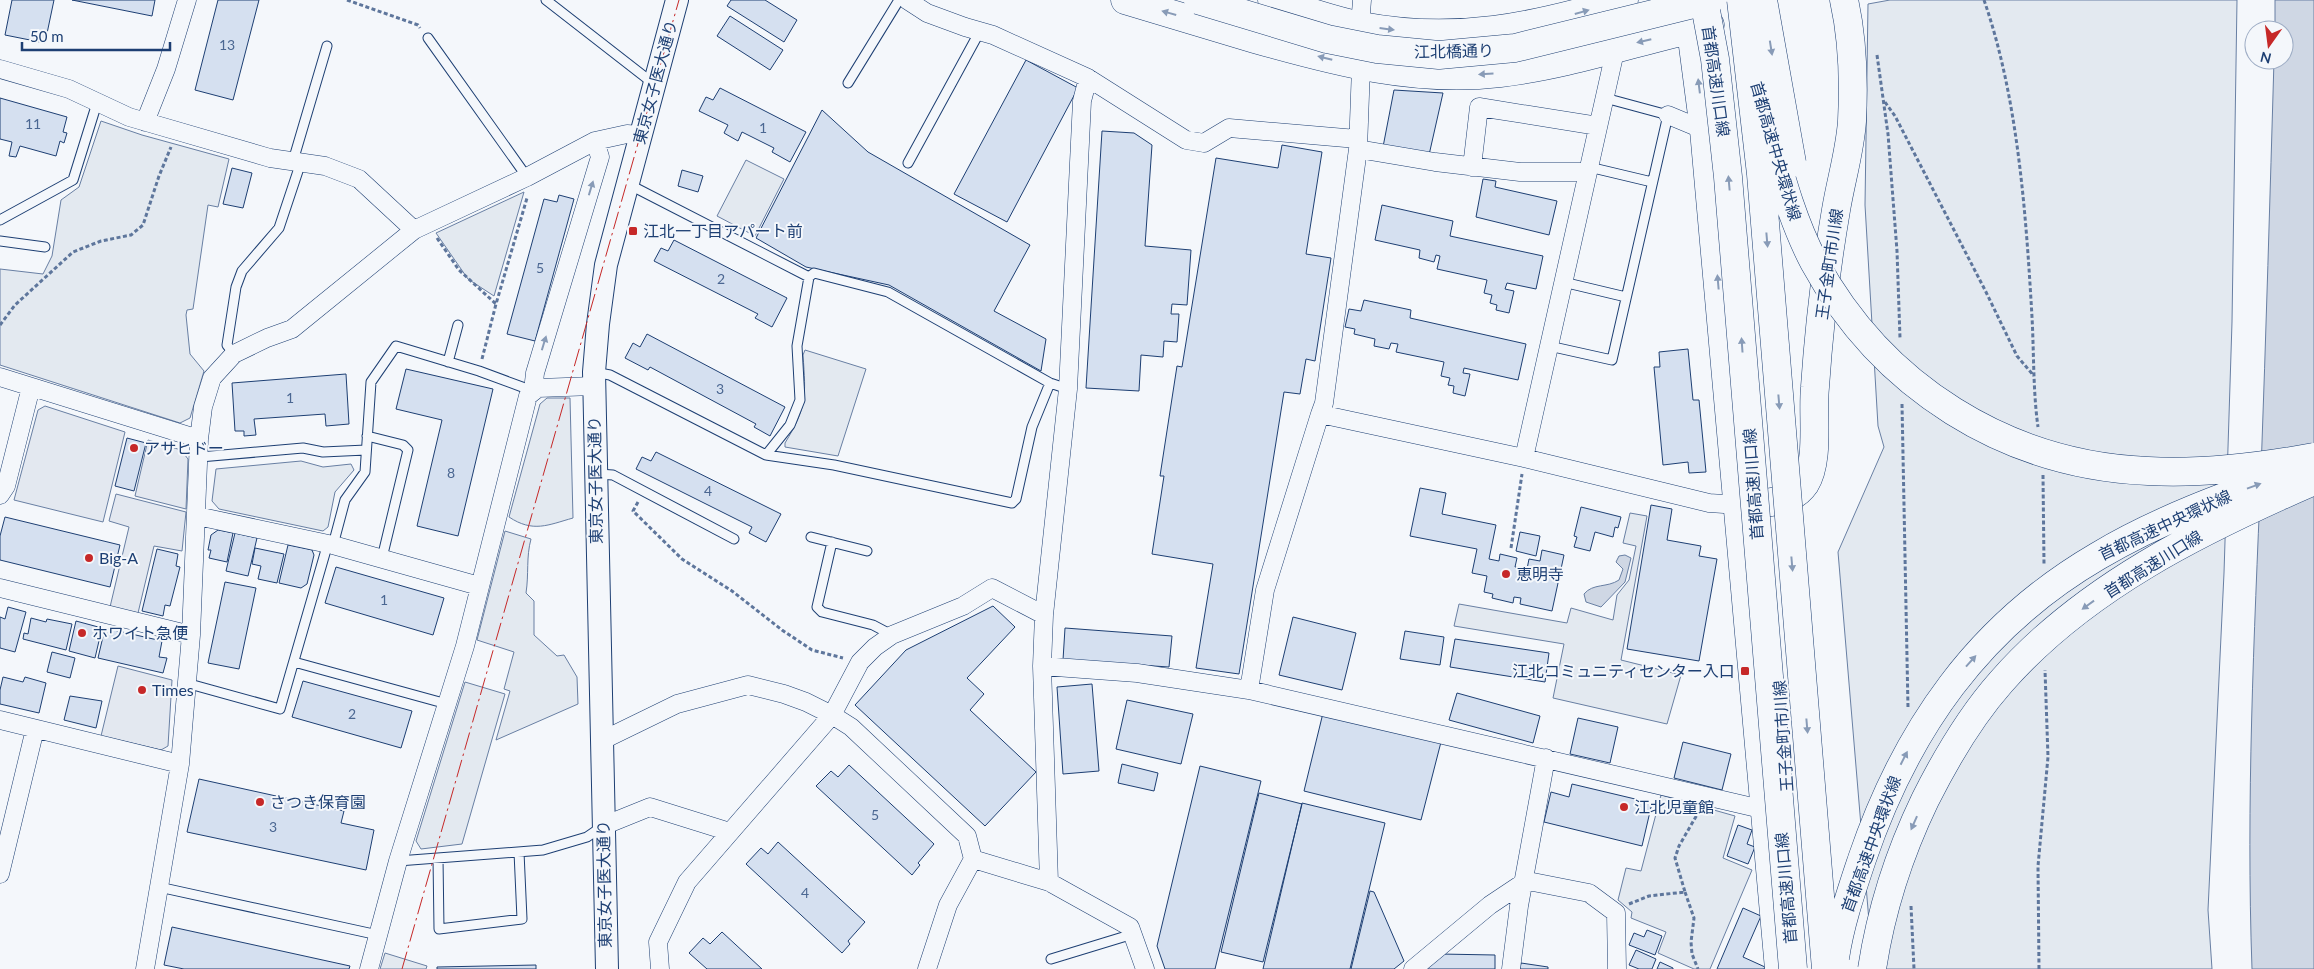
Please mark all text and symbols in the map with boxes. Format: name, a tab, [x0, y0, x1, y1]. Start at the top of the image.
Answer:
one-way arrow	[1575, 8, 1590, 16]
one-way arrow	[1161, 9, 1176, 17]
street label: 東京女子医大通り	[629, 18, 680, 146]
scale bar	[22, 20, 170, 52]
north arrow	[2244, 20, 2294, 70]
street label: 首都高速川口線	[1699, 24, 1734, 138]
one-way arrow	[1380, 25, 1396, 33]
text: 50 m	[30, 27, 64, 45]
house number: 13	[219, 36, 235, 53]
one-way arrow	[1637, 37, 1652, 45]
street label: 江北橋通り	[1414, 40, 1494, 61]
one-way arrow	[1767, 40, 1775, 56]
text: N	[2258, 49, 2273, 68]
one-way arrow	[1318, 54, 1333, 62]
one-way arrow	[1478, 71, 1494, 79]
one-way arrow	[1695, 78, 1703, 94]
street label: 首都高速中央環状線	[1748, 79, 1805, 223]
house number: 11	[25, 115, 41, 132]
house number: 1	[759, 119, 767, 136]
one-way arrow	[1725, 175, 1733, 191]
one-way arrow	[587, 180, 595, 195]
street label: 王子金町市川線	[1811, 207, 1846, 321]
place label: 江北一丁目アパート前	[643, 221, 803, 240]
marker: 江北一丁目アパート前	[627, 225, 639, 237]
one-way arrow	[1763, 232, 1771, 248]
house number: 5	[536, 259, 544, 276]
house number: 2	[717, 270, 725, 287]
one-way arrow	[1714, 274, 1722, 290]
one-way arrow	[540, 336, 548, 351]
one-way arrow	[1738, 337, 1746, 353]
house number: 3	[716, 380, 724, 397]
house number: 1	[286, 389, 294, 406]
one-way arrow	[1776, 394, 1784, 410]
street label: 東京女子医大通り	[584, 416, 605, 544]
street label: 首都高速川口線	[1739, 428, 1766, 541]
place label: アサヒドー	[144, 438, 224, 457]
marker: アサヒドー	[128, 442, 140, 454]
house number: 8	[447, 464, 455, 481]
house number: 4	[704, 482, 712, 499]
one-way arrow	[2247, 482, 2262, 490]
street label: 首都高速中央環状線	[2096, 486, 2234, 564]
street label: 首都高速川口線	[2100, 526, 2205, 601]
place label: Big-A	[99, 548, 138, 567]
marker: Big-A	[83, 552, 95, 564]
one-way arrow	[1788, 556, 1796, 572]
place label: 恵明寺	[1516, 564, 1564, 583]
marker: 恵明寺	[1500, 568, 1512, 580]
house number: 1	[380, 591, 388, 608]
one-way arrow	[2081, 600, 2095, 610]
place label: ホワイト急便	[92, 623, 188, 642]
marker: ホワイト急便	[76, 627, 88, 639]
one-way arrow	[1965, 656, 1977, 668]
place label: 江北コミュニティセンター入口	[1512, 661, 1735, 680]
marker: 江北コミュニティセンター入口	[1739, 665, 1751, 677]
place label: Times	[152, 680, 194, 699]
street label: 王子金町市川線	[1769, 680, 1796, 793]
marker: Times	[136, 684, 148, 696]
house number: 2	[348, 705, 356, 722]
one-way arrow	[1803, 718, 1811, 734]
one-way arrow	[1900, 751, 1908, 765]
street label: 首都高速中央環状線	[1837, 773, 1904, 915]
place label: さつき保育園	[270, 792, 366, 811]
marker: さつき保育園	[254, 796, 266, 808]
place label: 江北児童館	[1634, 797, 1714, 816]
marker: 江北児童館	[1618, 801, 1630, 813]
house number: 5	[871, 806, 879, 823]
one-way arrow	[1910, 816, 1918, 830]
house number: 3	[269, 818, 277, 835]
street label: 東京女子医大通り	[593, 820, 614, 948]
street label: 首都高速川口線	[1771, 831, 1800, 945]
house number: 4	[801, 884, 809, 901]

